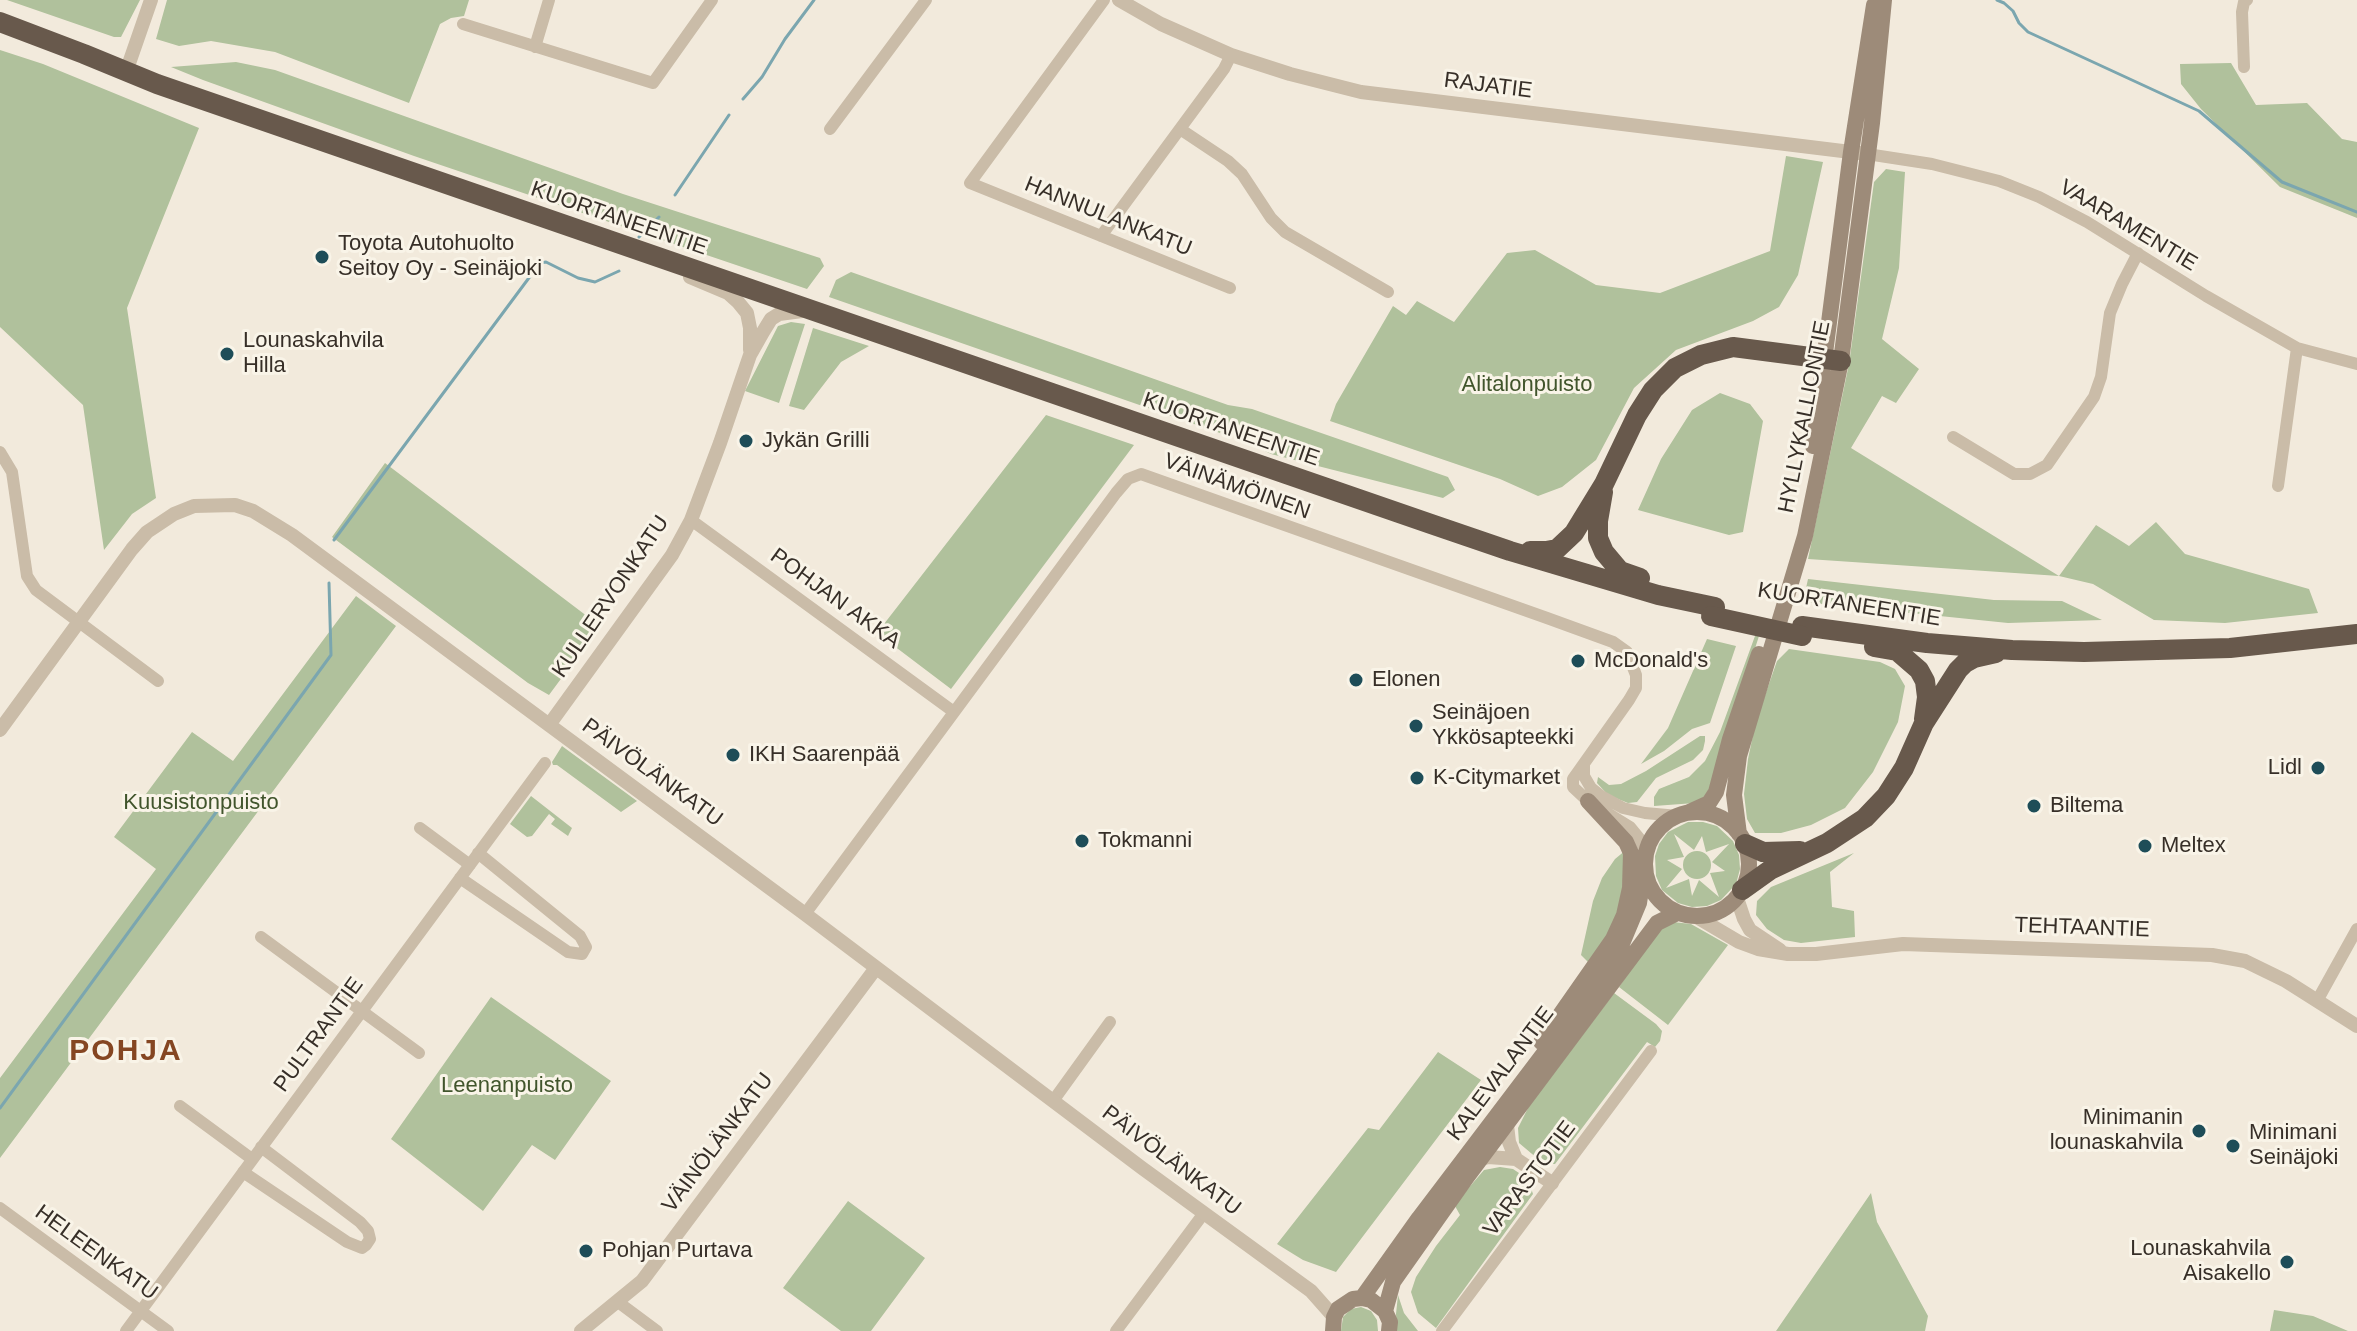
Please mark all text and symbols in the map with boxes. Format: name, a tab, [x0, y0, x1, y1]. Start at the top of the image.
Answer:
street label: RAJATIE	[1442, 67, 1534, 105]
street label: HANNULANKATU	[1021, 171, 1195, 263]
street label: VAARAMENTIE	[2054, 174, 2202, 278]
street label: KUORTANEENTIE	[527, 176, 711, 262]
place label: Toyota Autohuolto Seitoy Oy - Seinäjoki	[338, 231, 542, 282]
marker: Toyota Autohuolto Seitoy Oy - Seinäjoki	[313, 248, 331, 266]
street label: HYLLYKALLIONTIE	[1773, 319, 1837, 515]
place label: Lounaskahvila Hilla	[243, 328, 384, 380]
marker: Lounaskahvila Hilla	[218, 345, 236, 363]
park label: Alitalonpuisto	[1462, 372, 1592, 398]
street label: KUORTANEENTIE	[1139, 387, 1323, 473]
place label: Jykän Grilli	[762, 428, 870, 454]
marker: Jykän Grilli	[737, 432, 755, 450]
street label: VÄINÄMÖINEN	[1160, 448, 1314, 526]
street label: KULLERVONKATU	[547, 511, 675, 683]
street label: POHJAN AKKA	[765, 543, 905, 655]
street label: KUORTANEENTIE	[1756, 577, 1942, 633]
place label: McDonald's	[1594, 648, 1708, 674]
marker: McDonald's	[1569, 652, 1587, 670]
place label: Elonen	[1372, 667, 1441, 693]
marker: Elonen	[1347, 671, 1365, 689]
place label: Seinäjoen Ykkösapteekki	[1432, 700, 1574, 752]
street label: PÄIVÖLÄNKATU	[577, 713, 727, 833]
marker: Seinäjoen Ykkösapteekki	[1407, 717, 1425, 735]
place label: IKH Saarenpää	[749, 742, 899, 768]
marker: IKH Saarenpää	[724, 746, 742, 764]
place label: Lidl	[2268, 755, 2302, 781]
marker: Lidl	[2309, 759, 2327, 777]
place label: K-Citymarket	[1433, 765, 1560, 791]
marker: K-Citymarket	[1408, 769, 1426, 787]
park label: Kuusistonpuisto	[123, 790, 279, 816]
place label: Biltema	[2050, 793, 2123, 819]
marker: Biltema	[2025, 797, 2043, 815]
place label: Tokmanni	[1098, 828, 1192, 854]
marker: Tokmanni	[1073, 832, 1091, 850]
place label: Meltex	[2161, 833, 2226, 859]
marker: Meltex	[2136, 837, 2154, 855]
street label: TEHTAANTIE	[2014, 912, 2150, 944]
street label: PULTRANTIE	[269, 973, 369, 1097]
street label: KALEVALANTIE	[1442, 1002, 1560, 1146]
district label: POHJA	[69, 1034, 183, 1070]
street label: VÄINÖLÄNKATU	[657, 1068, 779, 1218]
park label: Leenanpuisto	[441, 1073, 573, 1099]
street label: PÄIVÖLÄNKATU	[1096, 1100, 1246, 1222]
place label: Minimanin lounaskahvila	[2050, 1105, 2183, 1156]
street label: VARASTOTIE	[1478, 1116, 1582, 1242]
place label: Minimani Seinäjoki	[2249, 1120, 2338, 1172]
marker: Minimanin lounaskahvila	[2190, 1122, 2208, 1140]
marker: Minimani Seinäjoki	[2224, 1137, 2242, 1155]
street label: HELEENKATU	[30, 1200, 162, 1306]
place label: Lounaskahvila Aisakello	[2130, 1236, 2271, 1288]
place label: Pohjan Purtava	[602, 1238, 752, 1264]
marker: Pohjan Purtava	[577, 1242, 595, 1260]
marker: Lounaskahvila Aisakello	[2278, 1253, 2296, 1271]

